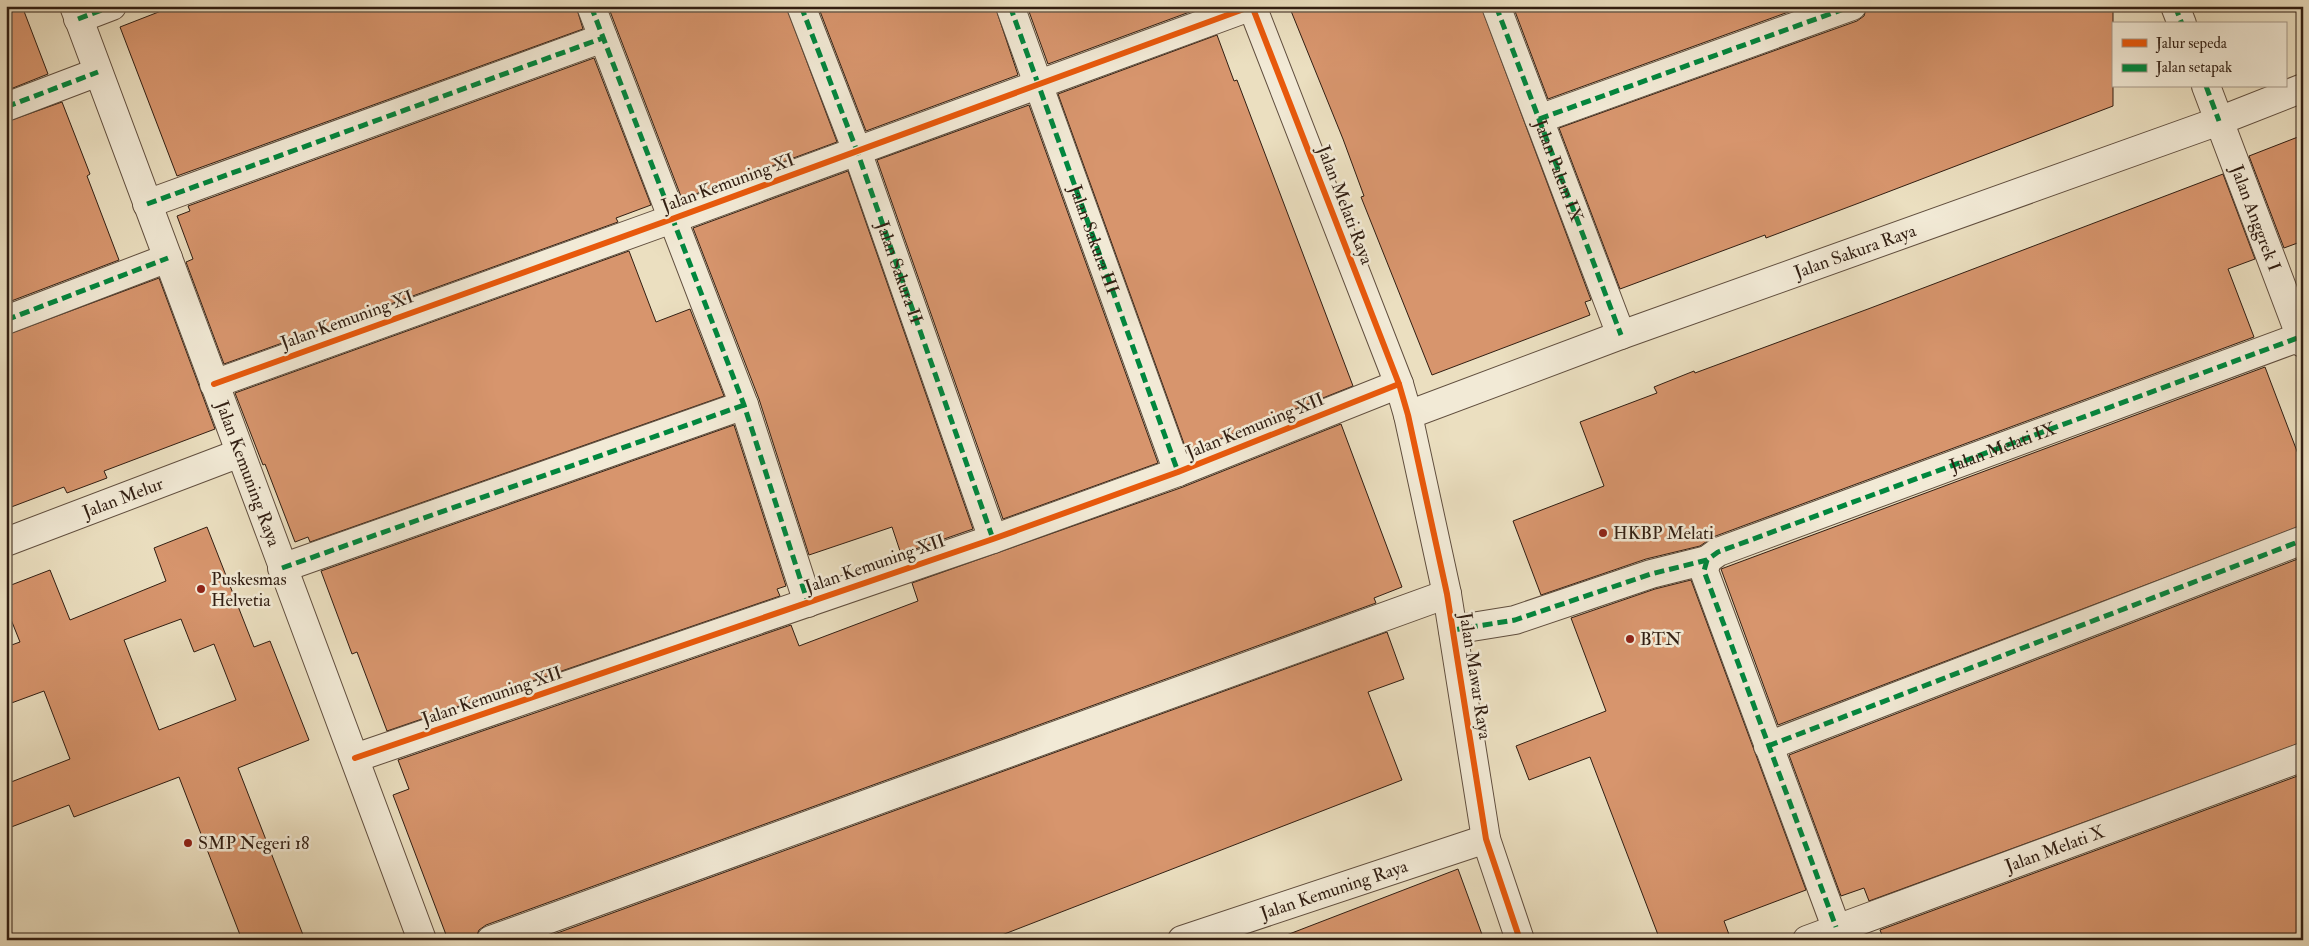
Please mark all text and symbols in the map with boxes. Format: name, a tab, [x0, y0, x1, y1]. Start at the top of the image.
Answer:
legend	[2112, 22, 2286, 88]
text: Jalur sepeda	[2155, 34, 2228, 54]
text: Jalan setapak	[2155, 58, 2232, 78]
street label: Jalan Palem IX	[1528, 115, 1588, 225]
street label: Jalan Melati Raya	[1311, 141, 1378, 268]
street label: Jalan Kemuning XI	[658, 148, 798, 218]
street label: Jalan Anggrek I	[2225, 161, 2286, 274]
street label: Jalan Sakura III	[1064, 181, 1124, 297]
street label: Jalan Sakura II	[871, 217, 928, 327]
street label: Jalan Sakura Raya	[1790, 219, 1920, 284]
street label: Jalan Kemuning XI	[277, 285, 417, 355]
street label: Jalan Kemuning XII	[1182, 388, 1327, 465]
street label: Jalan Kemuning Raya	[210, 397, 286, 550]
street label: Jalan Melati IX	[1945, 417, 2059, 477]
street label: Jalan Melur	[78, 472, 167, 524]
place label: HKBP Melati	[1613, 522, 1714, 545]
marker: HKBP Melati	[1597, 527, 1609, 539]
street label: Jalan Kemuning XII	[801, 529, 948, 599]
place label: Puskesmas Helvetia	[211, 568, 287, 612]
marker: Puskesmas Helvetia	[195, 583, 207, 595]
street label: Jalan Mawar Raya	[1453, 610, 1496, 742]
place label: BTN	[1640, 628, 1681, 651]
marker: BTN	[1624, 633, 1636, 645]
street label: Jalan Kemuning XII	[418, 661, 565, 731]
street label: Jalan Melati X	[2001, 820, 2108, 878]
place label: SMP Negeri 18	[198, 832, 310, 855]
marker: SMP Negeri 18	[182, 837, 194, 849]
street label: Jalan Kemuning Raya	[1256, 854, 1411, 925]

